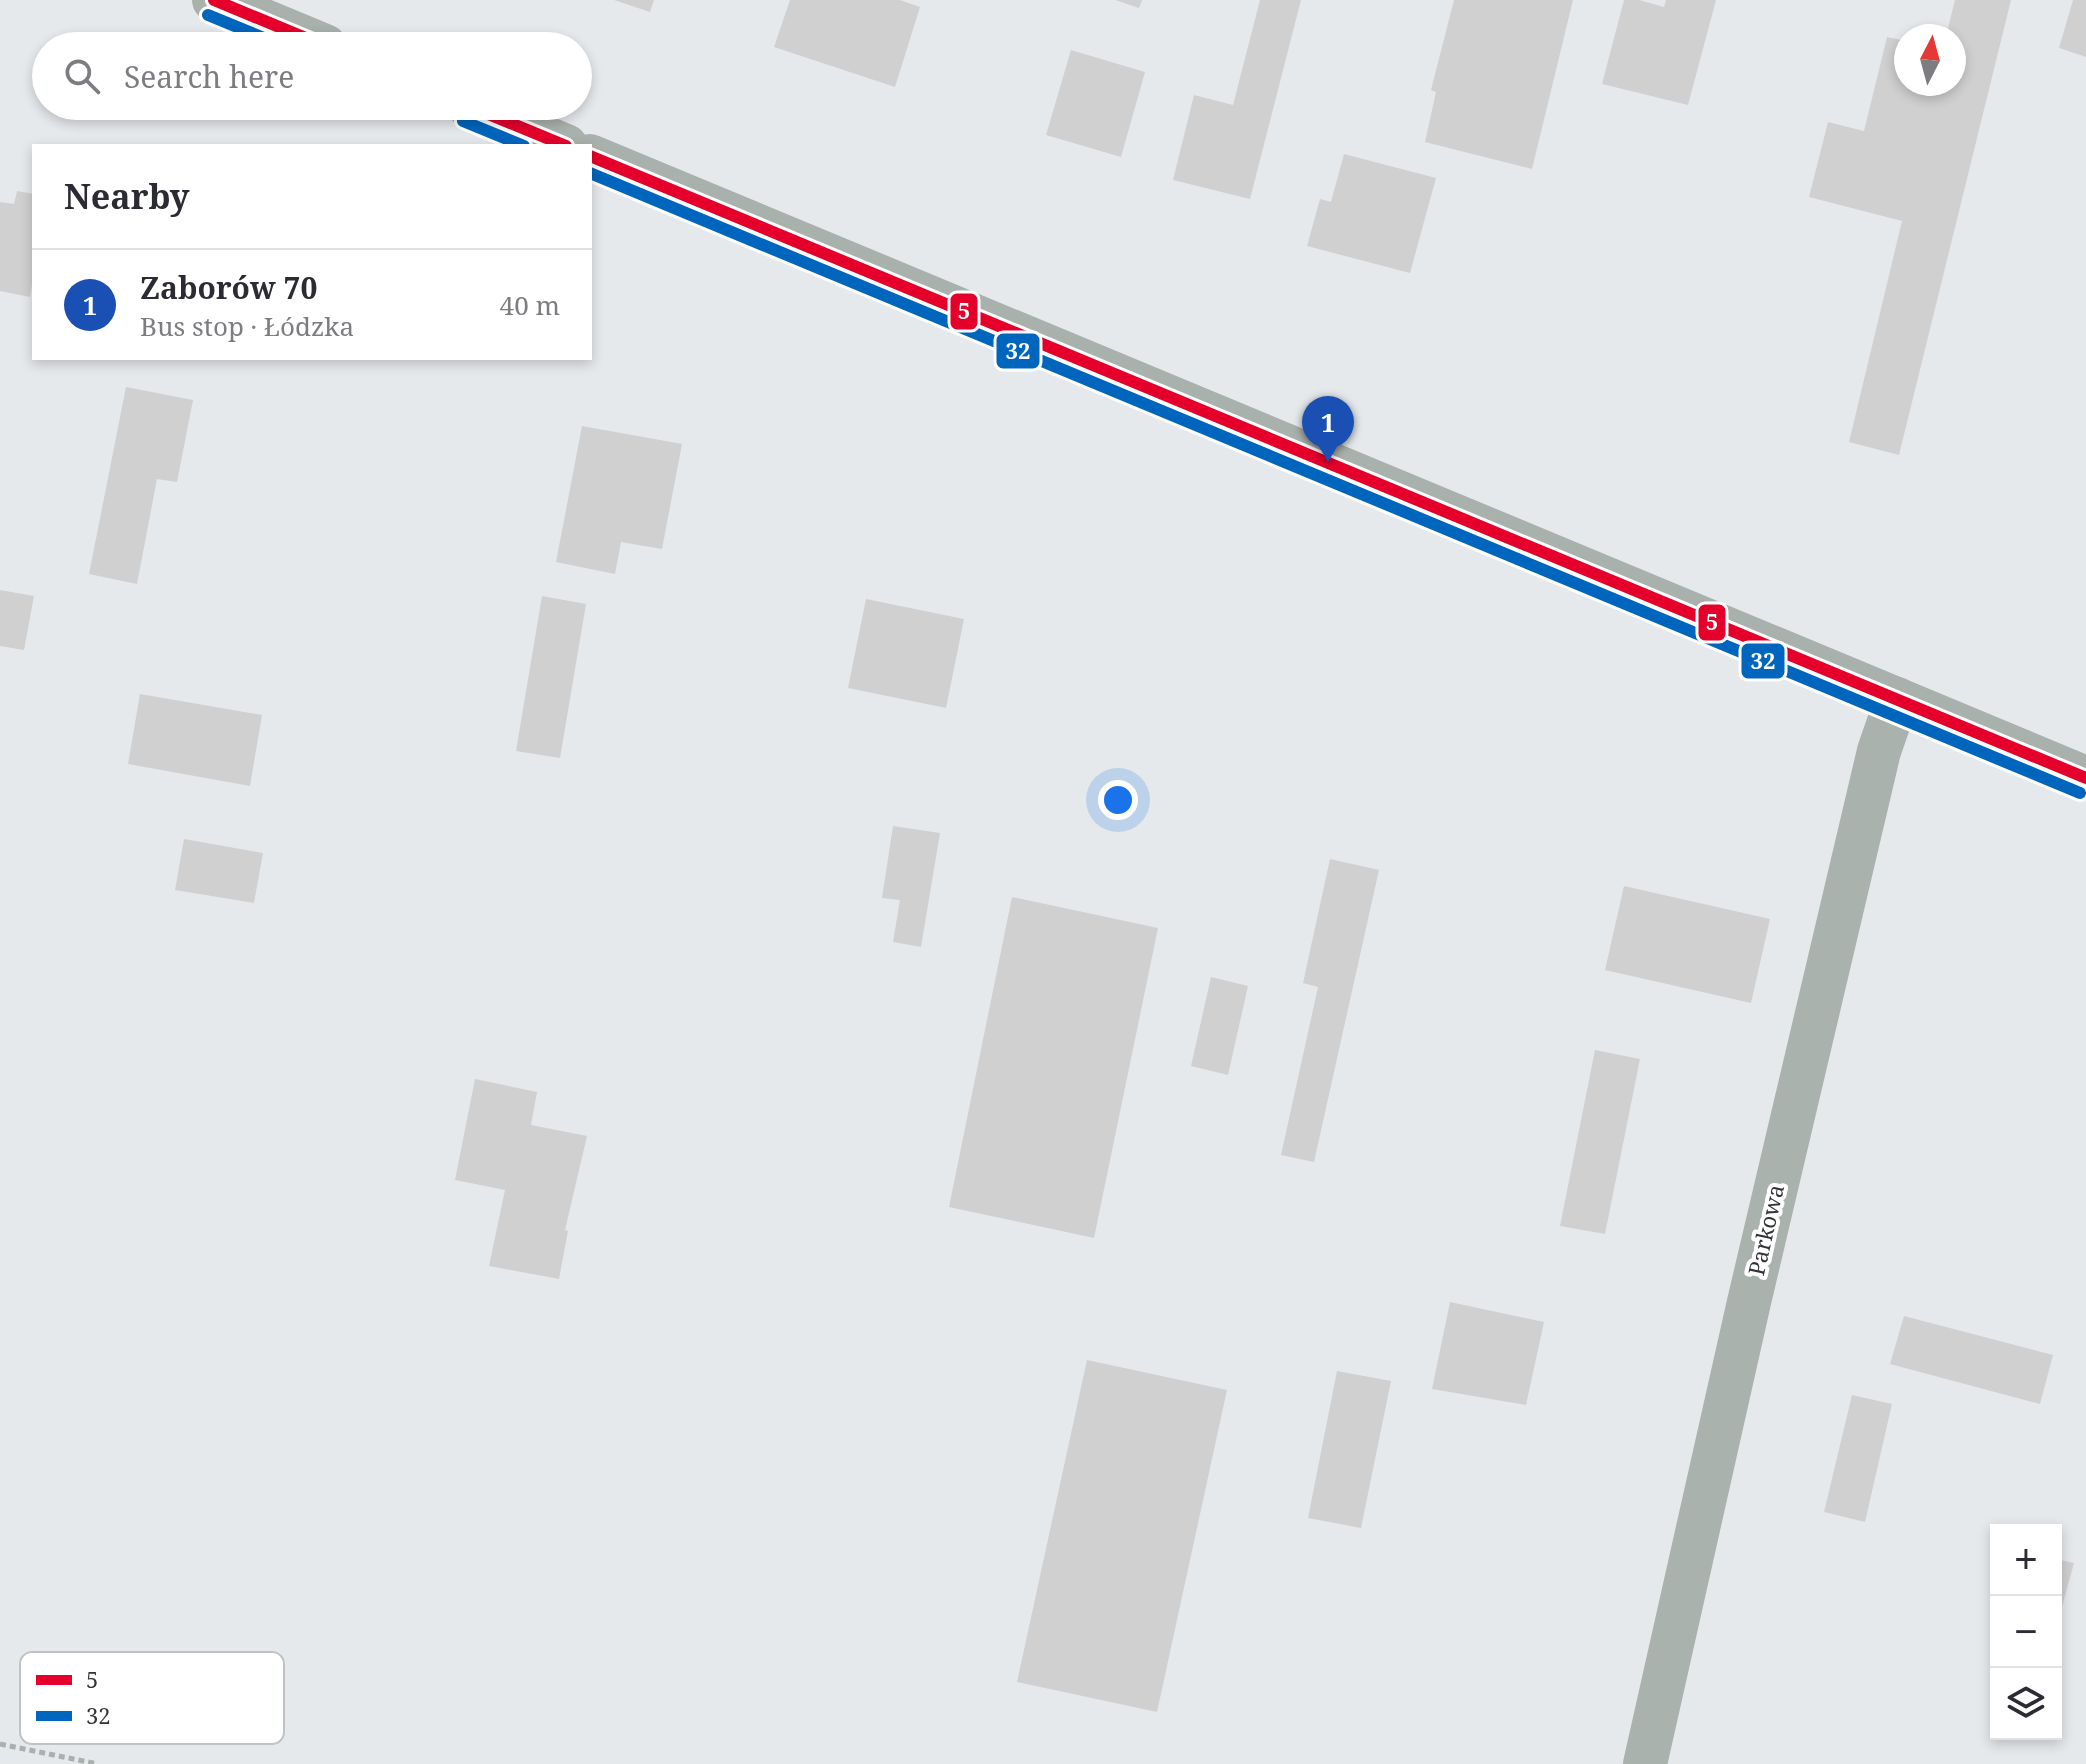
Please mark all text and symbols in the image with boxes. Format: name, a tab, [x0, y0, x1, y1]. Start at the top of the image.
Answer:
north arrow	[1894, 24, 1966, 96]
search box	[32, 32, 592, 120]
icon: search	[60, 54, 104, 98]
text: Search here	[124, 56, 294, 97]
text: Nearby	[64, 173, 190, 219]
text: Zaborów 70	[140, 267, 317, 308]
text: 1	[83, 287, 97, 323]
text: 40 m	[500, 287, 560, 323]
line badge: 5	[949, 292, 979, 331]
text: 5	[958, 295, 970, 325]
text: Bus stop · Łódzka	[140, 308, 354, 344]
line badge: 32	[995, 332, 1041, 370]
text: 32	[1006, 335, 1030, 365]
pin: 1	[1302, 396, 1354, 462]
line badge: 5	[1697, 603, 1727, 642]
text: 5	[1706, 606, 1718, 636]
line badge: 32	[1740, 642, 1786, 680]
text: 32	[1751, 645, 1775, 675]
your location	[1098, 780, 1138, 820]
street label: Parkowa	[1740, 1181, 1790, 1278]
map controls	[1990, 1524, 2062, 1740]
button: +	[1990, 1524, 2062, 1596]
button: −	[1990, 1596, 2062, 1668]
legend	[20, 1652, 284, 1744]
text: 5	[86, 1664, 98, 1694]
button: layers	[1990, 1668, 2062, 1740]
text: 32	[86, 1700, 111, 1730]

